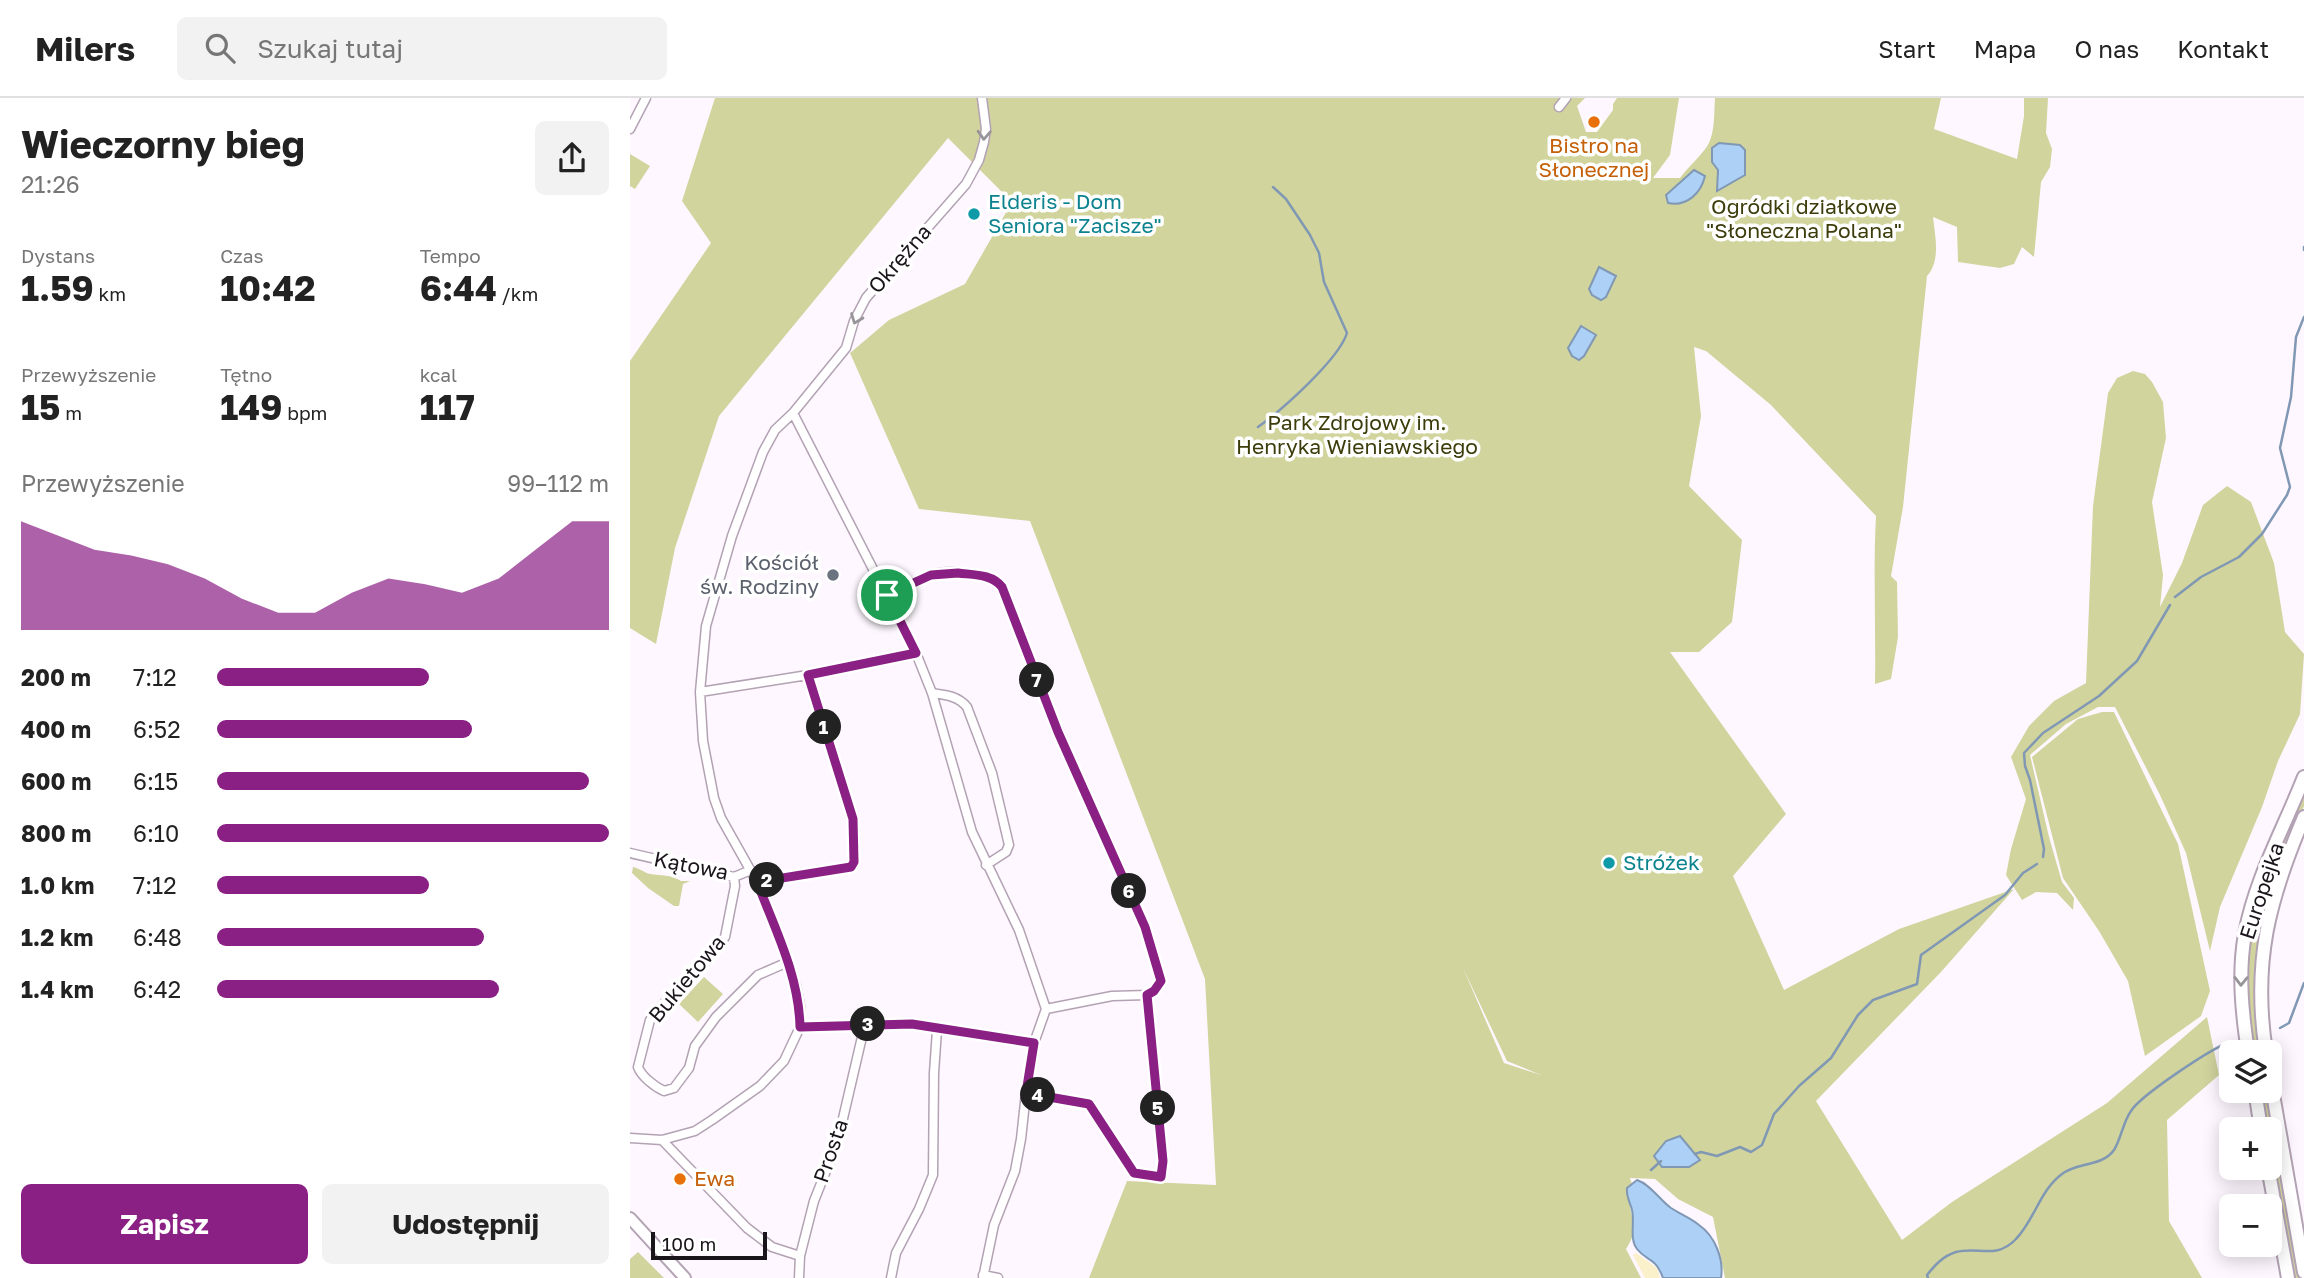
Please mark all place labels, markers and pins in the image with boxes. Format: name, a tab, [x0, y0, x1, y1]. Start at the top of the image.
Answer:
marker: Bistro na Słonecznej	[1586, 114, 1602, 130]
place label: Bistro na Słonecznej	[1539, 132, 1649, 182]
place label: Elderis - Dom Seniora "Zacisze"	[988, 188, 1162, 238]
marker: Elderis - Dom Seniora "Zacisze"	[966, 206, 982, 222]
place label: Kościół św. Rodziny	[700, 549, 819, 599]
pin	[857, 565, 917, 625]
marker: Kościół św. Rodziny	[825, 567, 841, 583]
pin: 7	[1020, 662, 1054, 698]
pin: 1	[806, 710, 842, 744]
place label: Stróżek	[1623, 849, 1700, 875]
marker: Stróżek	[1601, 855, 1617, 871]
pin: 2	[750, 862, 784, 898]
pin: 6	[1112, 874, 1146, 908]
pin: 3	[850, 1006, 886, 1042]
pin: 4	[1020, 1077, 1056, 1112]
pin: 5	[1140, 1090, 1176, 1126]
place label: Ewa	[694, 1165, 735, 1191]
marker: Ewa	[672, 1171, 688, 1187]

